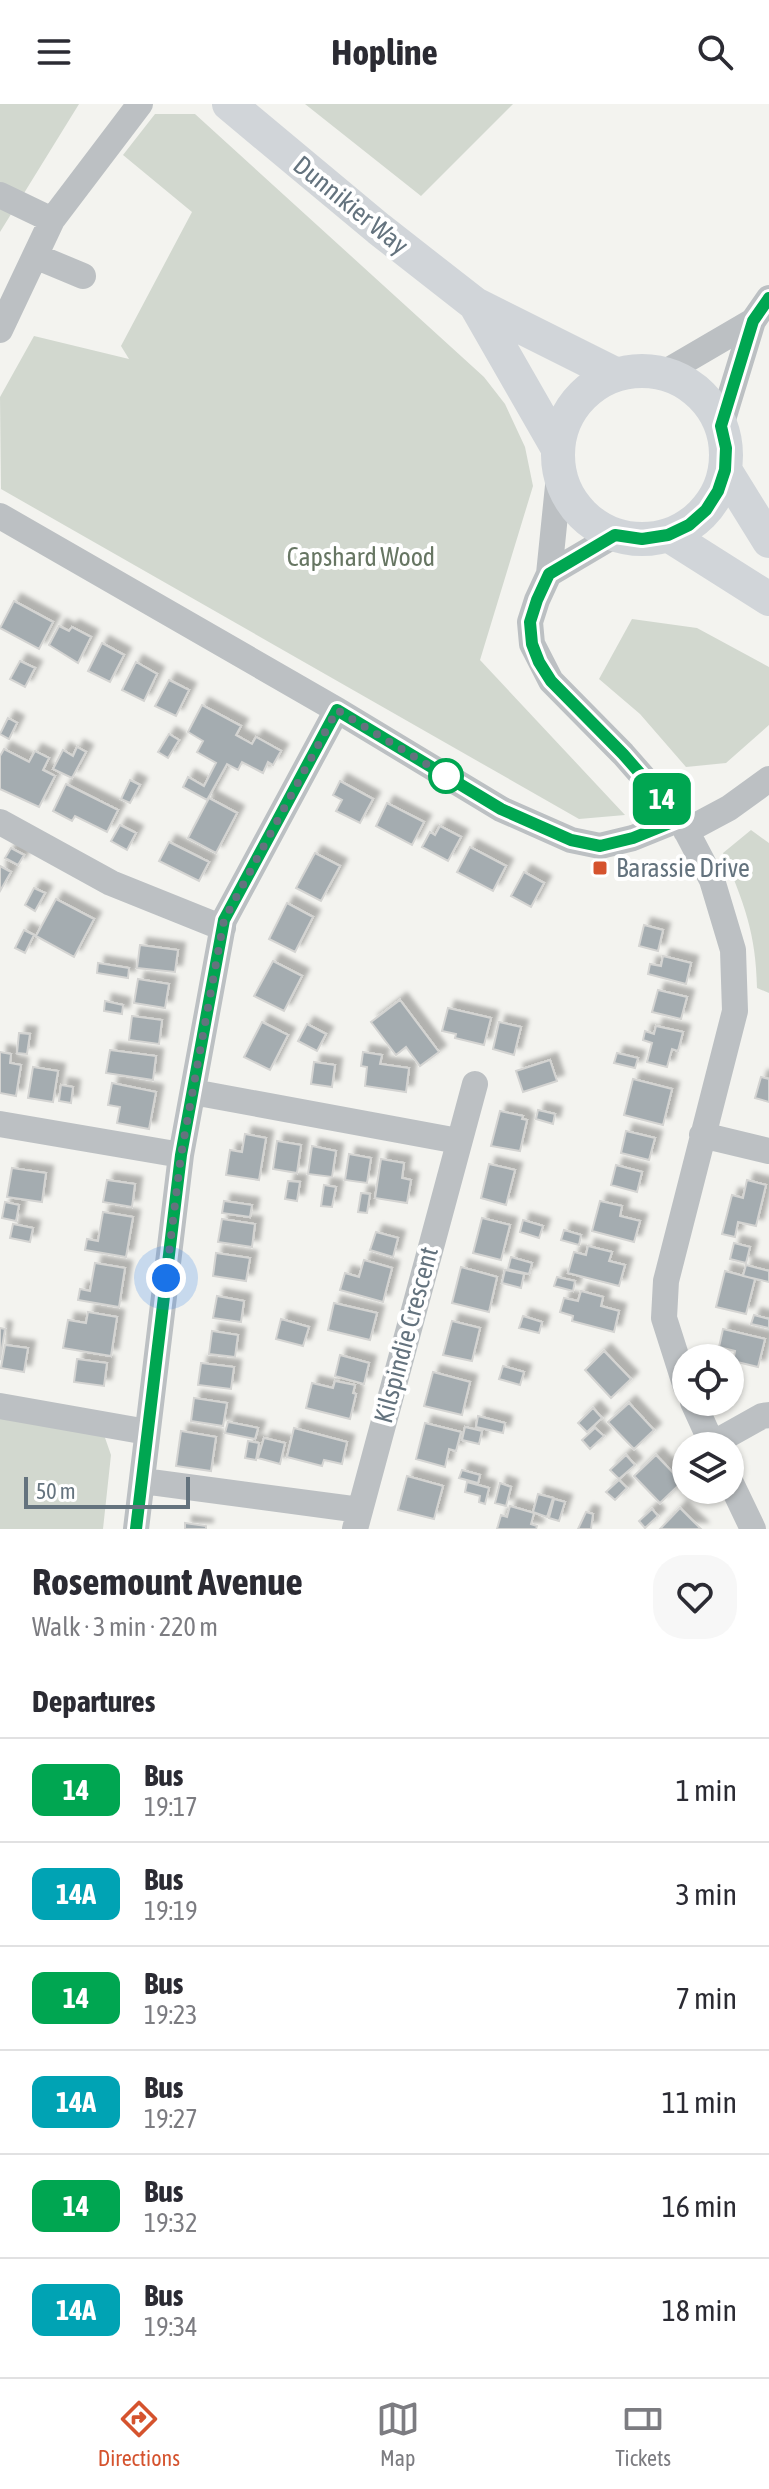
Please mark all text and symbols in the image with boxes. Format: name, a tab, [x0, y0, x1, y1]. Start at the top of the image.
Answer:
icon: menu	[32, 30, 76, 74]
icon: search	[693, 30, 737, 74]
text: Hopline	[331, 31, 438, 73]
street label: Dunnikier Way	[288, 150, 415, 261]
park label: Capshard Wood	[287, 542, 435, 572]
unlabelled marker	[429, 759, 463, 793]
line badge: 14	[626, 773, 698, 825]
text: 14	[649, 783, 675, 815]
place label: Barassie Drive	[616, 853, 750, 883]
marker: Barassie Drive	[591, 859, 609, 877]
street label: Kilspindie Crescent	[368, 1244, 444, 1426]
your location	[146, 1258, 186, 1298]
map controls	[672, 1344, 744, 1504]
button: locate	[672, 1344, 744, 1416]
button: layers	[672, 1432, 744, 1504]
scale bar	[24, 1473, 190, 1509]
text: 50 m	[36, 1478, 76, 1504]
button: heart	[653, 1555, 737, 1639]
text: Rosemount Avenue	[32, 1560, 303, 1603]
text: Walk · 3 min · 220 m	[32, 1612, 218, 1642]
text: Departures	[32, 1684, 155, 1718]
text: Bus	[144, 1758, 183, 1792]
text: 1 min	[676, 1773, 737, 1807]
text: 14	[63, 1774, 89, 1806]
text: 19:17	[144, 1792, 198, 1822]
text: Bus	[144, 1862, 183, 1896]
text: 3 min	[676, 1877, 737, 1911]
text: 14A	[56, 1878, 96, 1910]
text: 19:19	[144, 1896, 198, 1926]
text: Bus	[144, 1966, 183, 2000]
text: 7 min	[676, 1981, 737, 2015]
text: 14	[63, 1982, 89, 2014]
text: 19:23	[144, 2000, 198, 2030]
text: Bus	[144, 2070, 183, 2104]
text: 11 min	[662, 2085, 737, 2119]
text: 14A	[56, 2086, 96, 2118]
text: 19:27	[144, 2104, 198, 2134]
text: Bus	[144, 2174, 183, 2208]
text: 16 min	[662, 2189, 737, 2223]
text: 14	[63, 2190, 89, 2222]
text: 19:32	[144, 2208, 198, 2238]
text: Bus	[144, 2278, 183, 2312]
text: 18 min	[662, 2293, 737, 2327]
text: 14A	[56, 2294, 96, 2326]
text: 19:34	[144, 2312, 198, 2342]
tab: Directions	[98, 2397, 180, 2471]
tab: Map	[376, 2397, 420, 2471]
tab: Tickets	[615, 2397, 671, 2471]

